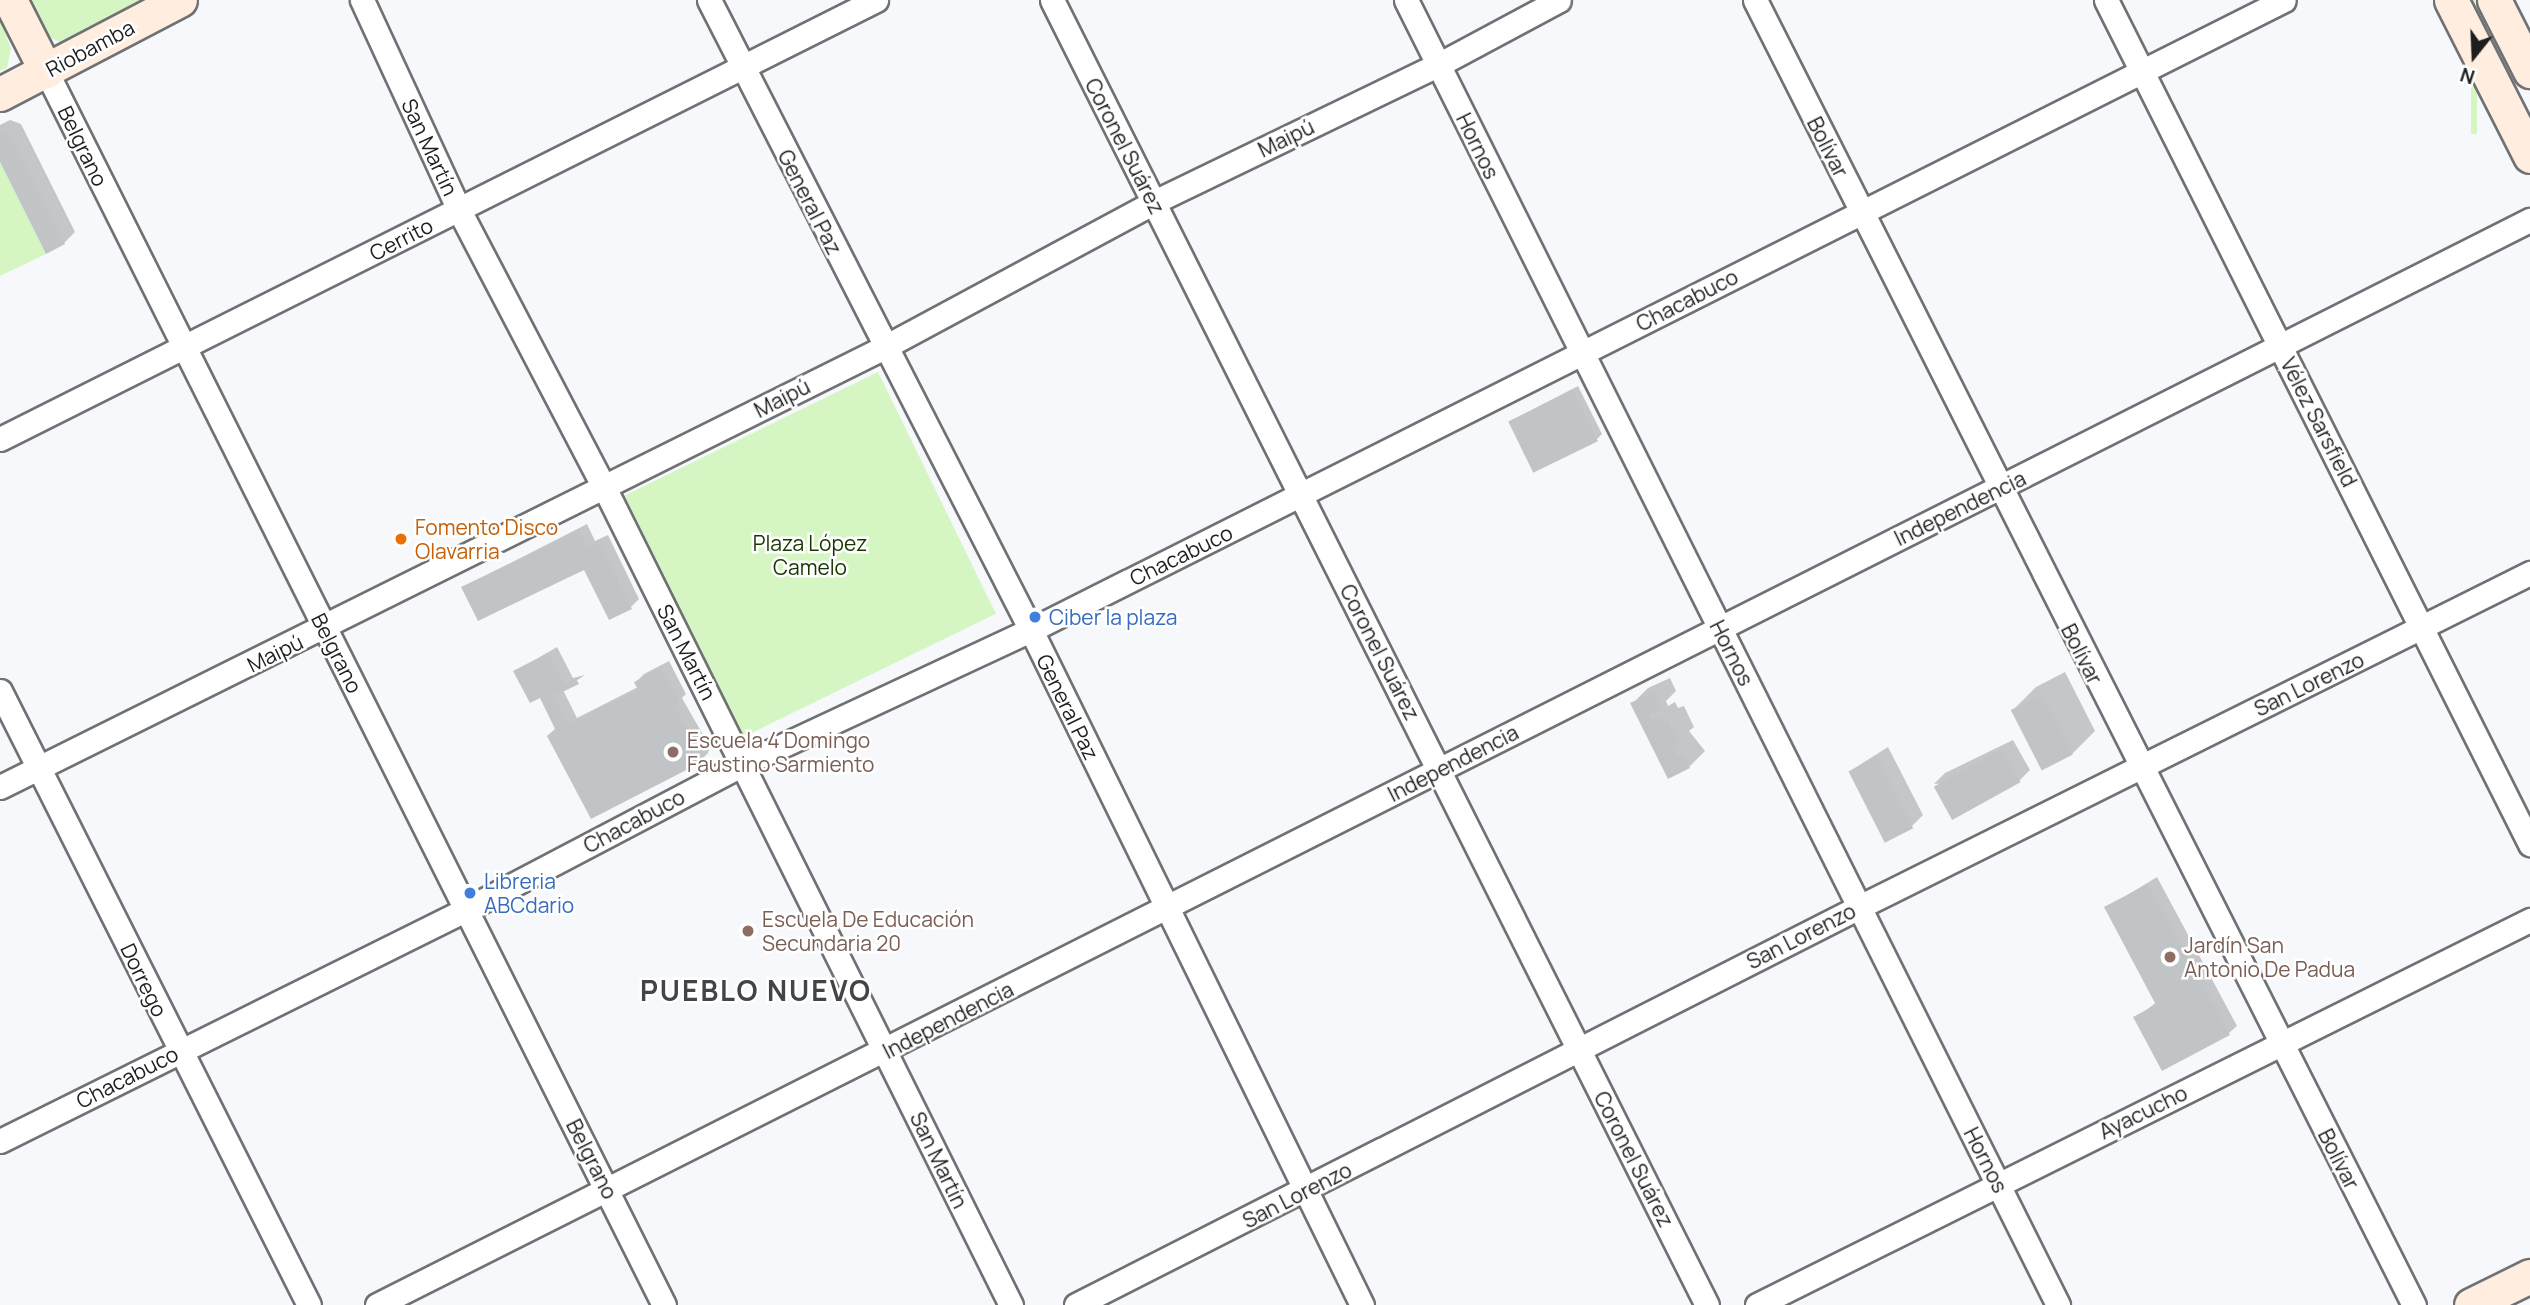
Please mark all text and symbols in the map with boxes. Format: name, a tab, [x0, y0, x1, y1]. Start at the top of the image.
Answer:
street label: Riobamba	[41, 14, 139, 82]
north arrow	[2439, 21, 2509, 91]
text: N	[2457, 61, 2478, 90]
street label: Coronel Suárez	[1080, 74, 1170, 218]
street label: San Martín	[397, 95, 463, 199]
street label: Belgrano	[53, 102, 113, 190]
street label: Hornos	[1451, 109, 1505, 183]
street label: Bolívar	[1802, 113, 1854, 181]
street label: Maipú	[1254, 114, 1318, 162]
street label: General Paz	[773, 145, 847, 259]
street label: Cerrito	[365, 212, 437, 266]
street label: Chacabuco	[1632, 264, 1742, 336]
street label: Vélez Sarsfield	[2276, 353, 2362, 491]
street label: Maipú	[750, 373, 814, 423]
street label: Independencia	[1890, 465, 2030, 551]
place label: Fomento Disco Olavarria	[415, 514, 558, 564]
street label: Chacabuco	[1126, 519, 1236, 591]
park label: Plaza López Camelo	[753, 530, 867, 580]
marker: Fomento Disco Olavarria	[393, 531, 409, 547]
street label: Coronel Suárez	[1335, 580, 1425, 724]
street label: San Martín	[652, 600, 722, 704]
place label: Ciber la plaza	[1049, 604, 1177, 630]
street label: Belgrano	[306, 609, 368, 697]
marker: Ciber la plaza	[1027, 609, 1043, 625]
street label: Hornos	[1705, 616, 1759, 690]
street label: Bolívar	[2056, 620, 2108, 688]
street label: Maipú	[243, 629, 307, 677]
street label: San Lorenzo	[2250, 647, 2368, 721]
street label: General Paz	[1032, 650, 1104, 764]
street label: Independencia	[1383, 719, 1523, 807]
place label: Escuela 4 Domingo Faustino Sarmiento	[687, 727, 874, 777]
marker: Escuela 4 Domingo Faustino Sarmiento	[665, 744, 681, 760]
street label: Chacabuco	[579, 784, 689, 858]
place label: Libreria ABCdario	[484, 868, 574, 918]
marker: Libreria ABCdario	[462, 885, 478, 901]
street label: San Lorenzo	[1742, 898, 1860, 974]
place label: Escuela De Educación Secundaria 20	[762, 906, 974, 956]
marker: Escuela De Educación Secundaria 20	[740, 923, 756, 939]
place label: Jardín San Antonio De Padua	[2184, 932, 2355, 982]
street label: Dorrego	[115, 939, 173, 1021]
marker: Jardín San Antonio De Padua	[2162, 949, 2178, 965]
district label: PUEBLO NUEVO	[641, 973, 871, 1007]
street label: Independencia	[878, 976, 1018, 1064]
street label: Chacabuco	[72, 1041, 182, 1113]
street label: Ayacucho	[2095, 1080, 2191, 1144]
street label: Coronel Suárez	[1589, 1087, 1679, 1231]
street label: San Martín	[905, 1108, 973, 1212]
street label: Belgrano	[561, 1115, 623, 1203]
street label: Hornos	[1959, 1123, 2013, 1197]
street label: Bolívar	[2313, 1125, 2365, 1193]
street label: San Lorenzo	[1238, 1157, 1356, 1233]

